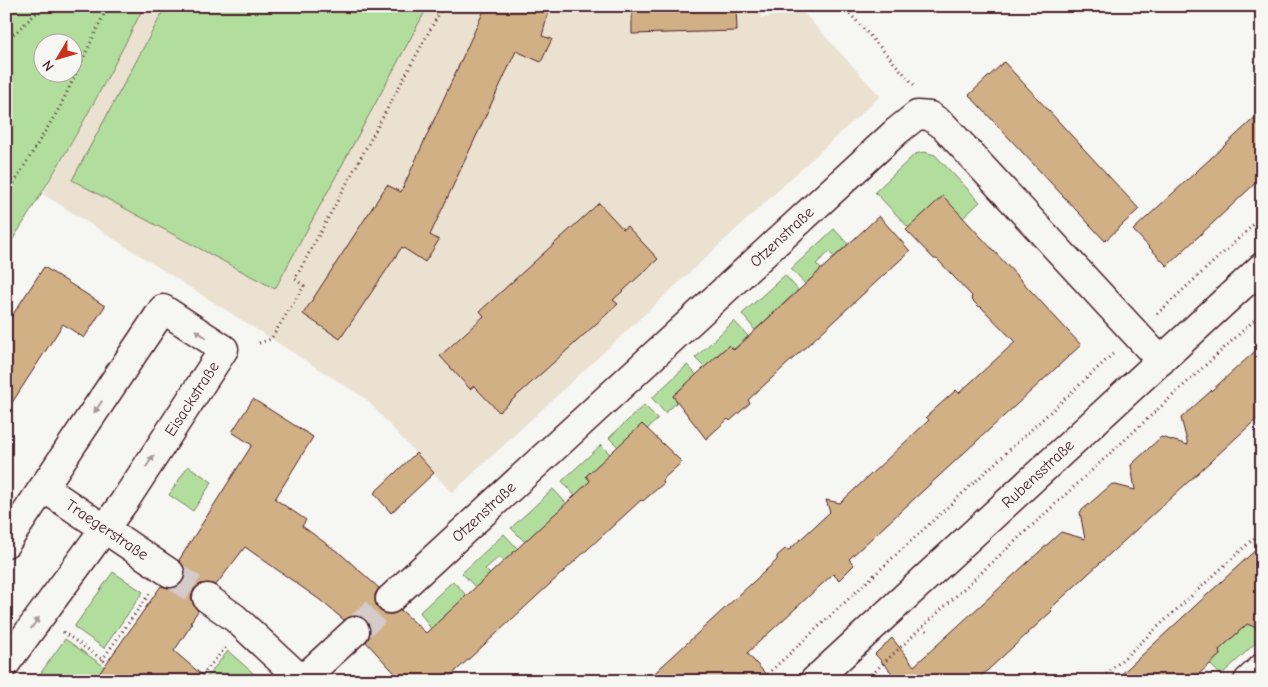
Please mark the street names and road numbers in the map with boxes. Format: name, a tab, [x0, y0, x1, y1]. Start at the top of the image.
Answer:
street label: Otzenstraße	[747, 203, 817, 271]
street label: Eisackstraße	[161, 358, 223, 440]
street label: Rubensstraße	[998, 436, 1078, 512]
street label: Otzenstraße	[449, 478, 519, 546]
street label: Traegerstraße	[62, 496, 152, 564]

